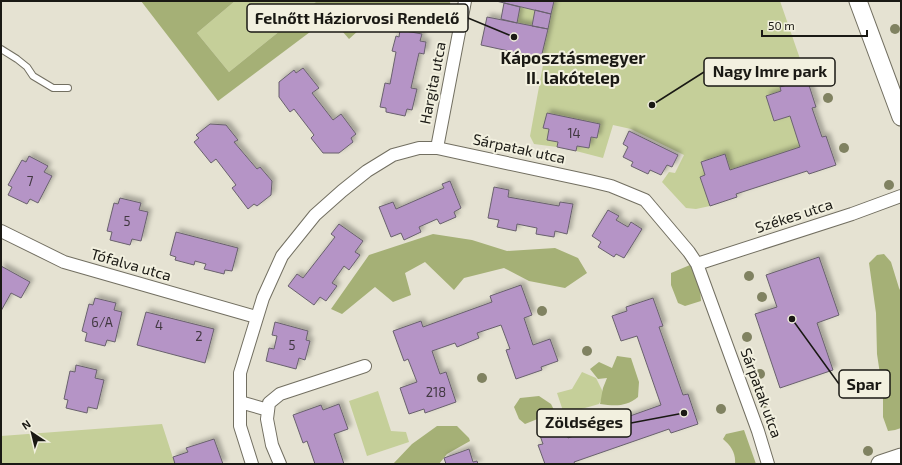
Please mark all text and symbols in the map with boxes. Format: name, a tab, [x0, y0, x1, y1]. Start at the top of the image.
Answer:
callout: Felnőtt Háziorvosi Rendelő	[247, 4, 468, 32]
text: Felnőtt Háziorvosi Rendelő	[255, 8, 459, 27]
scale bar	[762, 12, 867, 38]
text: 50 m	[768, 18, 795, 32]
street label: Hargita utca	[415, 40, 449, 125]
district label: Káposztásmegyer II. lakótelep	[500, 47, 646, 87]
callout: Nagy Imre park	[704, 58, 835, 86]
text: Nagy Imre park	[713, 61, 827, 81]
house number: 14	[567, 125, 581, 141]
street label: Sárpatak utca	[471, 129, 567, 167]
house number: 7	[27, 173, 34, 189]
street label: Székes utca	[753, 194, 835, 236]
house number: 5	[124, 213, 131, 229]
street label: Tófalva utca	[89, 244, 174, 284]
house number: 6/A	[91, 314, 113, 330]
house number: 4	[155, 317, 163, 333]
house number: 2	[195, 328, 203, 344]
house number: 5	[289, 337, 296, 353]
street label: Sárpatak utca	[737, 345, 787, 440]
callout: Spar	[839, 370, 890, 398]
text: Spar	[847, 374, 882, 393]
house number: 218	[426, 384, 446, 400]
callout: Zöldséges	[537, 409, 631, 437]
text: Zöldséges	[545, 412, 623, 431]
north arrow	[12, 413, 52, 453]
text: N	[19, 417, 33, 432]

